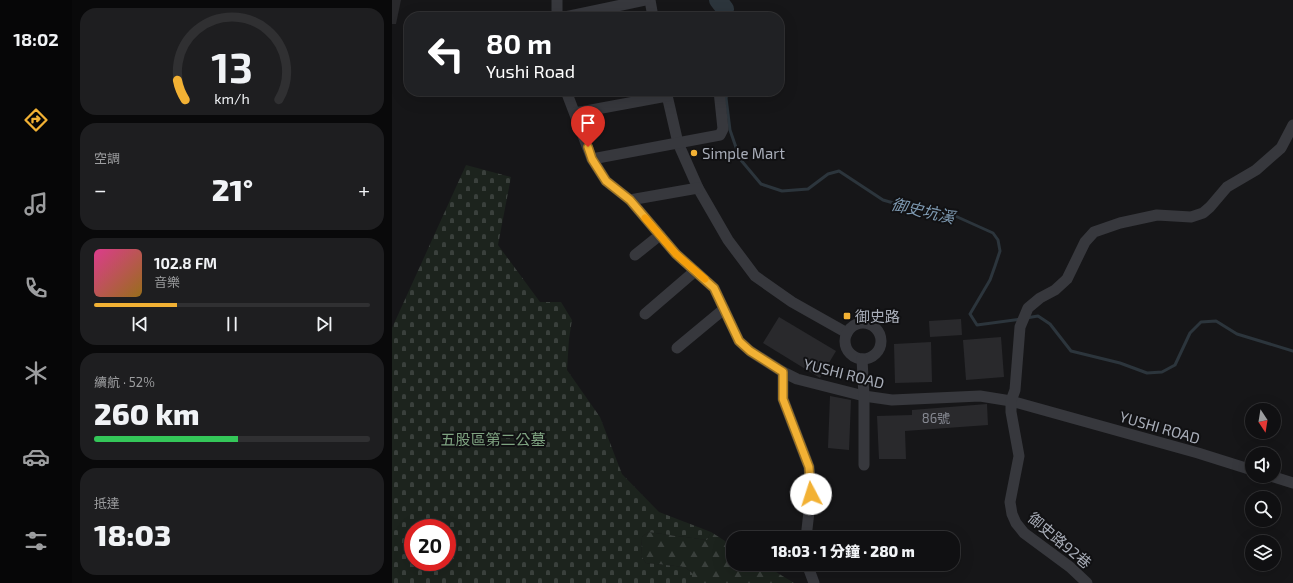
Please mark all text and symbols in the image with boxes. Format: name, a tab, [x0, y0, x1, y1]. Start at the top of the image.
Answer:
text: 80 m	[486, 26, 552, 60]
text: 18:02	[13, 28, 59, 50]
icon: left	[420, 28, 472, 80]
text: 13	[211, 40, 253, 90]
text: Yushi Road	[486, 60, 575, 82]
text: km/h	[214, 89, 250, 106]
icon: directions	[22, 106, 50, 134]
pin	[571, 106, 605, 147]
icon: arrive	[577, 112, 599, 134]
place label: Simple Mart	[702, 144, 785, 162]
marker: Simple Mart	[689, 148, 699, 158]
text: 空調	[94, 150, 120, 166]
text: 21°	[212, 171, 253, 207]
text: −	[94, 176, 107, 202]
text: +	[358, 176, 370, 202]
icon: music	[22, 190, 50, 218]
water label: 御史坑溪	[890, 194, 958, 227]
text: 102.8 FM	[154, 254, 217, 272]
icon: phone	[22, 274, 50, 302]
text: 音樂	[154, 274, 180, 290]
place label: 御史路	[855, 307, 900, 325]
marker: 御史路	[842, 311, 852, 321]
icon: previous	[129, 313, 151, 335]
icon: pause	[221, 313, 243, 335]
icon: next	[313, 313, 335, 335]
street label: YUSHI ROAD	[802, 354, 886, 392]
icon: climate	[22, 359, 50, 387]
text: 續航 · 52%	[94, 374, 155, 390]
text: 260 km	[94, 395, 200, 431]
north arrow	[1245, 403, 1281, 439]
map controls	[1245, 403, 1281, 571]
street label: YUSHI ROAD	[1118, 407, 1202, 447]
house number: 86號	[922, 410, 950, 426]
park label: 五股區第二公墓	[440, 430, 546, 448]
icon: car	[22, 443, 50, 471]
button: sound	[1245, 447, 1281, 483]
position arrow	[790, 473, 832, 515]
button: search	[1245, 491, 1281, 527]
text: 抵達	[94, 495, 120, 511]
street label: 御史路92巷	[1025, 508, 1095, 572]
text: 18:03	[94, 516, 171, 552]
speed limit sign: 20	[404, 519, 456, 571]
icon: filters	[22, 527, 50, 555]
button: layers	[1245, 535, 1281, 571]
text: 18:03 · 1 分鐘 · 280 m	[771, 542, 915, 560]

